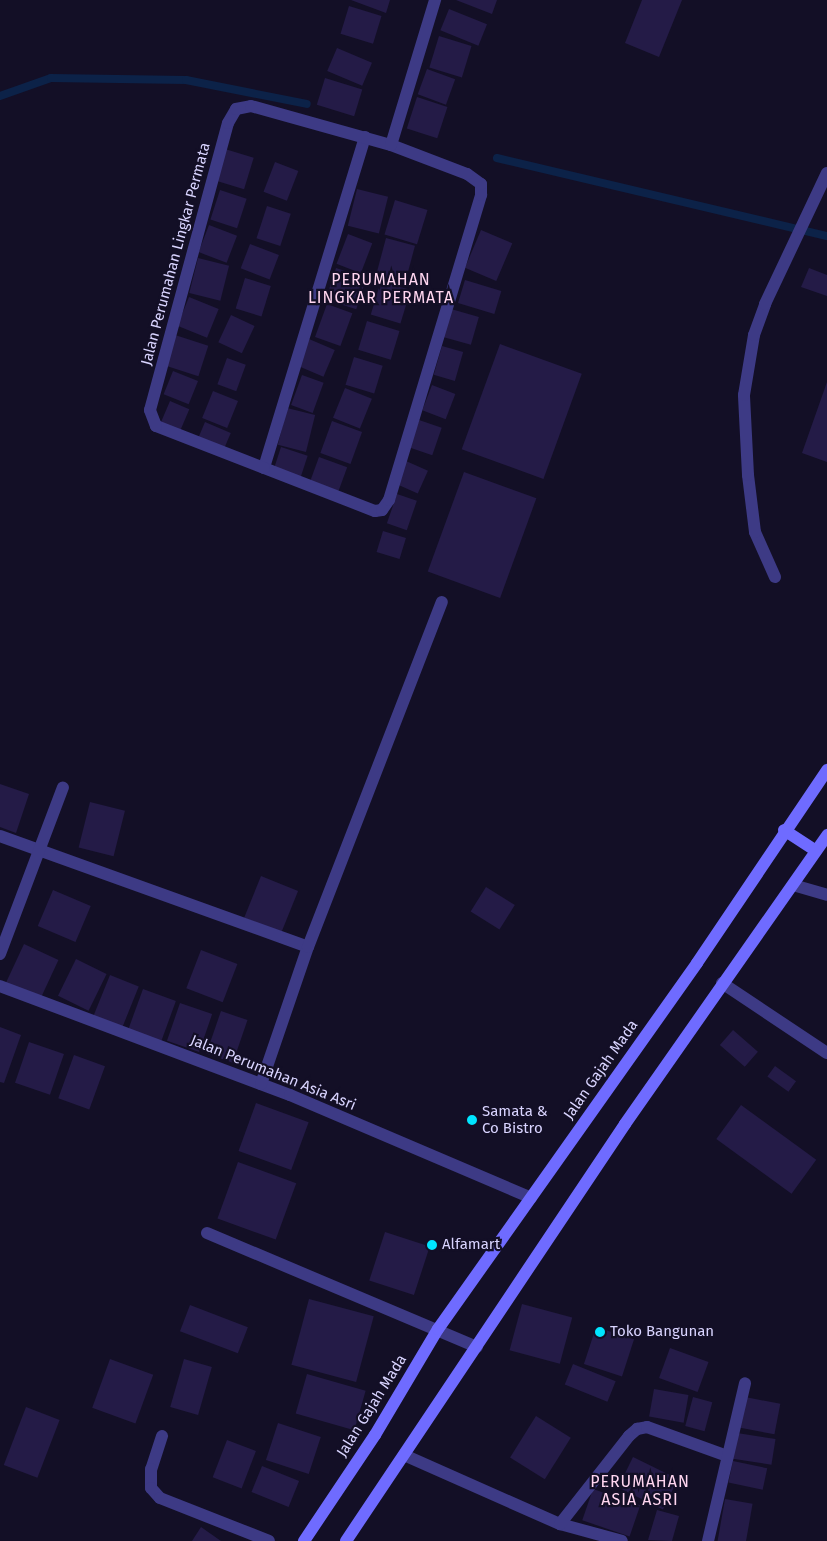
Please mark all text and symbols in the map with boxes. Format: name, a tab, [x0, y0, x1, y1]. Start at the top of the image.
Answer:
street label: Jalan Perumahan Lingkar Permata	[138, 141, 214, 367]
district label: PERUMAHAN LINGKAR PERMATA	[306, 270, 456, 308]
street label: Jalan Gajah Mada	[560, 1017, 642, 1123]
street label: Jalan Perumahan Asia Asri	[188, 1031, 358, 1115]
place label: Samata & Co Bistro	[482, 1102, 548, 1137]
marker: Samata & Co Bistro	[466, 1114, 478, 1126]
place label: Alfamart	[442, 1236, 500, 1254]
marker: Alfamart	[426, 1239, 438, 1251]
place label: Toko Bangunan	[610, 1323, 714, 1341]
marker: Toko Bangunan	[594, 1326, 606, 1338]
street label: Jalan Gajah Mada	[333, 1351, 411, 1461]
district label: PERUMAHAN ASIA ASRI	[589, 1472, 691, 1510]

